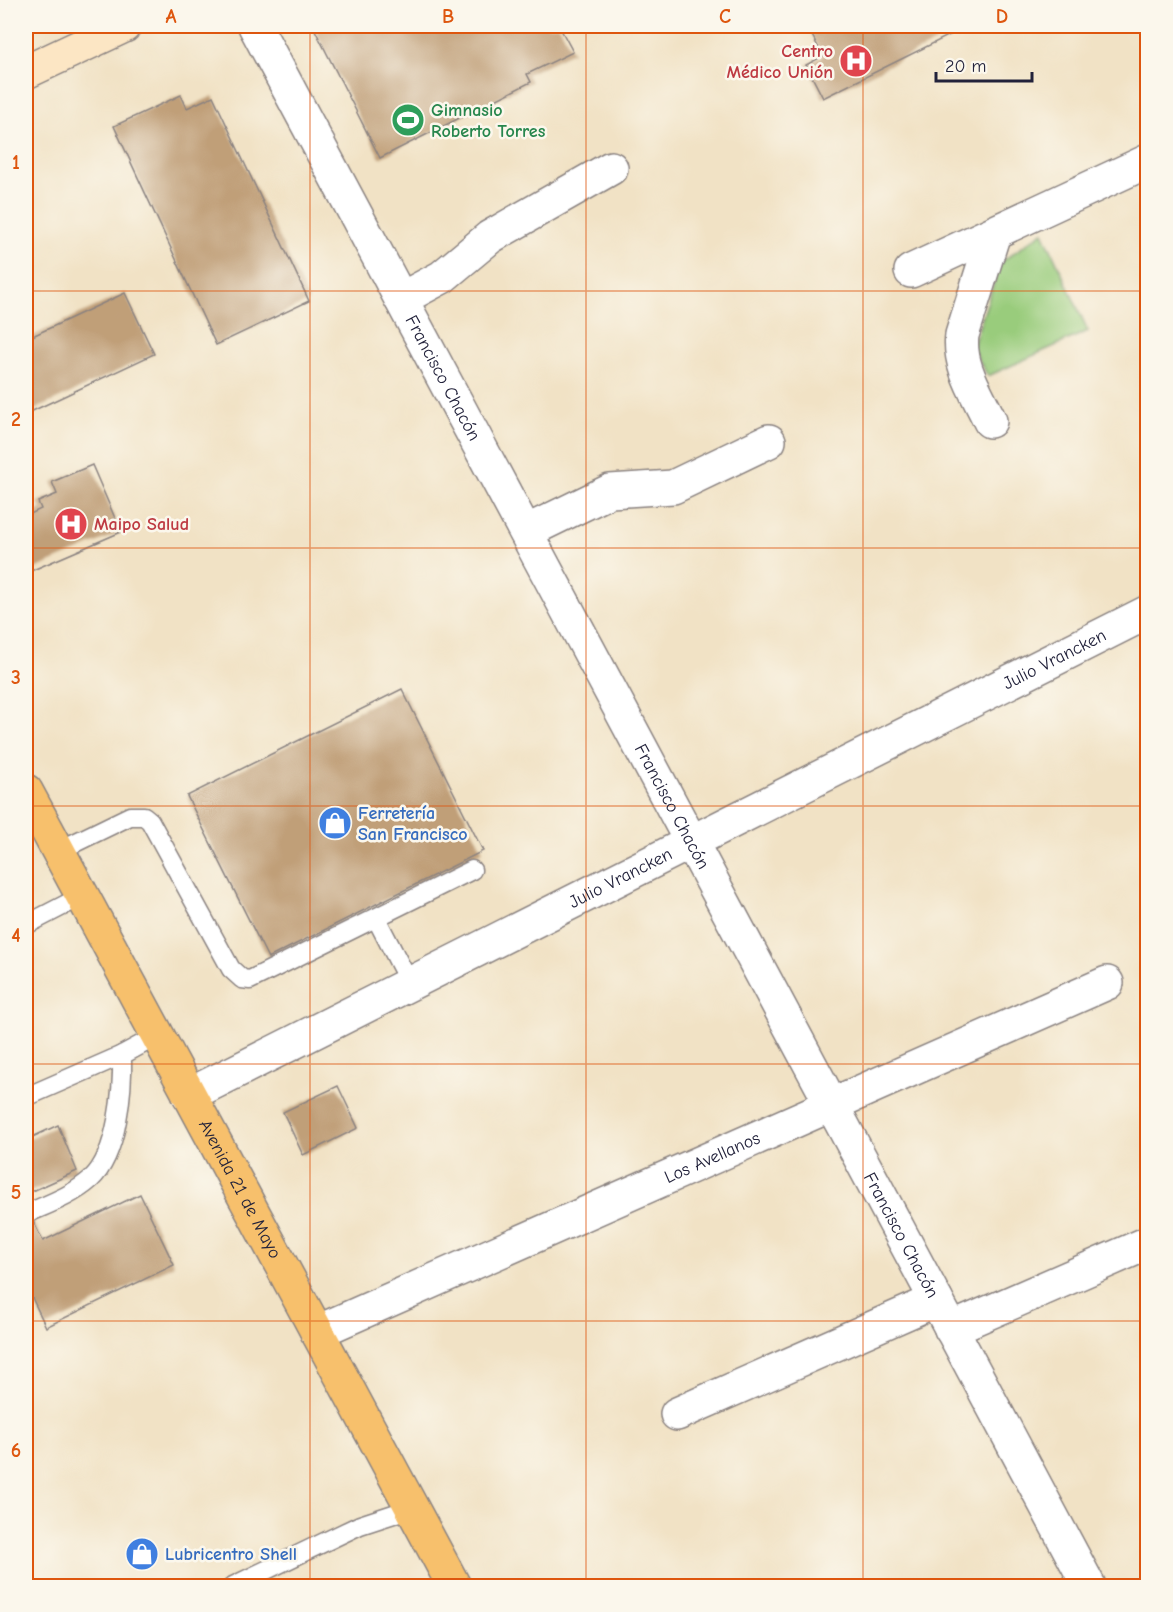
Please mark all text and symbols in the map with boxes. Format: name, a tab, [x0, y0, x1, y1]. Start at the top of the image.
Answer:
text: A	[165, 5, 177, 28]
text: B	[442, 5, 454, 28]
text: C	[719, 5, 731, 28]
text: D	[996, 5, 1008, 28]
place label: Centro Médico Unión	[726, 41, 833, 83]
hospital icon: Centro Médico Unión	[838, 43, 874, 79]
scale bar	[936, 45, 1032, 83]
text: 20 m	[945, 56, 986, 77]
place label: Gimnasio Roberto Torres	[431, 100, 546, 142]
sports icon: Gimnasio Roberto Torres	[390, 102, 426, 138]
text: 1	[12, 151, 20, 174]
street label: Francisco Chacón	[401, 312, 485, 444]
text: 2	[11, 408, 21, 431]
hospital icon: Maipo Salud	[53, 506, 89, 542]
place label: Maipo Salud	[94, 514, 189, 535]
street label: Julio Vrancken	[1000, 625, 1110, 694]
text: 3	[11, 666, 21, 689]
street label: Francisco Chacón	[630, 740, 714, 873]
place label: Ferretería San Francisco	[358, 803, 468, 845]
shop icon: Ferretería San Francisco	[317, 805, 353, 841]
street label: Julio Vrancken	[566, 843, 676, 913]
text: 4	[11, 924, 21, 947]
street label: Avenida 21 de Mayo	[194, 1116, 286, 1262]
street label: Los Avellanos	[661, 1128, 763, 1188]
street label: Francisco Chacón	[859, 1169, 943, 1302]
text: 5	[11, 1181, 21, 1204]
text: 6	[11, 1439, 21, 1462]
shop icon: Lubricentro Shell	[124, 1536, 160, 1572]
place label: Lubricentro Shell	[165, 1544, 297, 1565]

